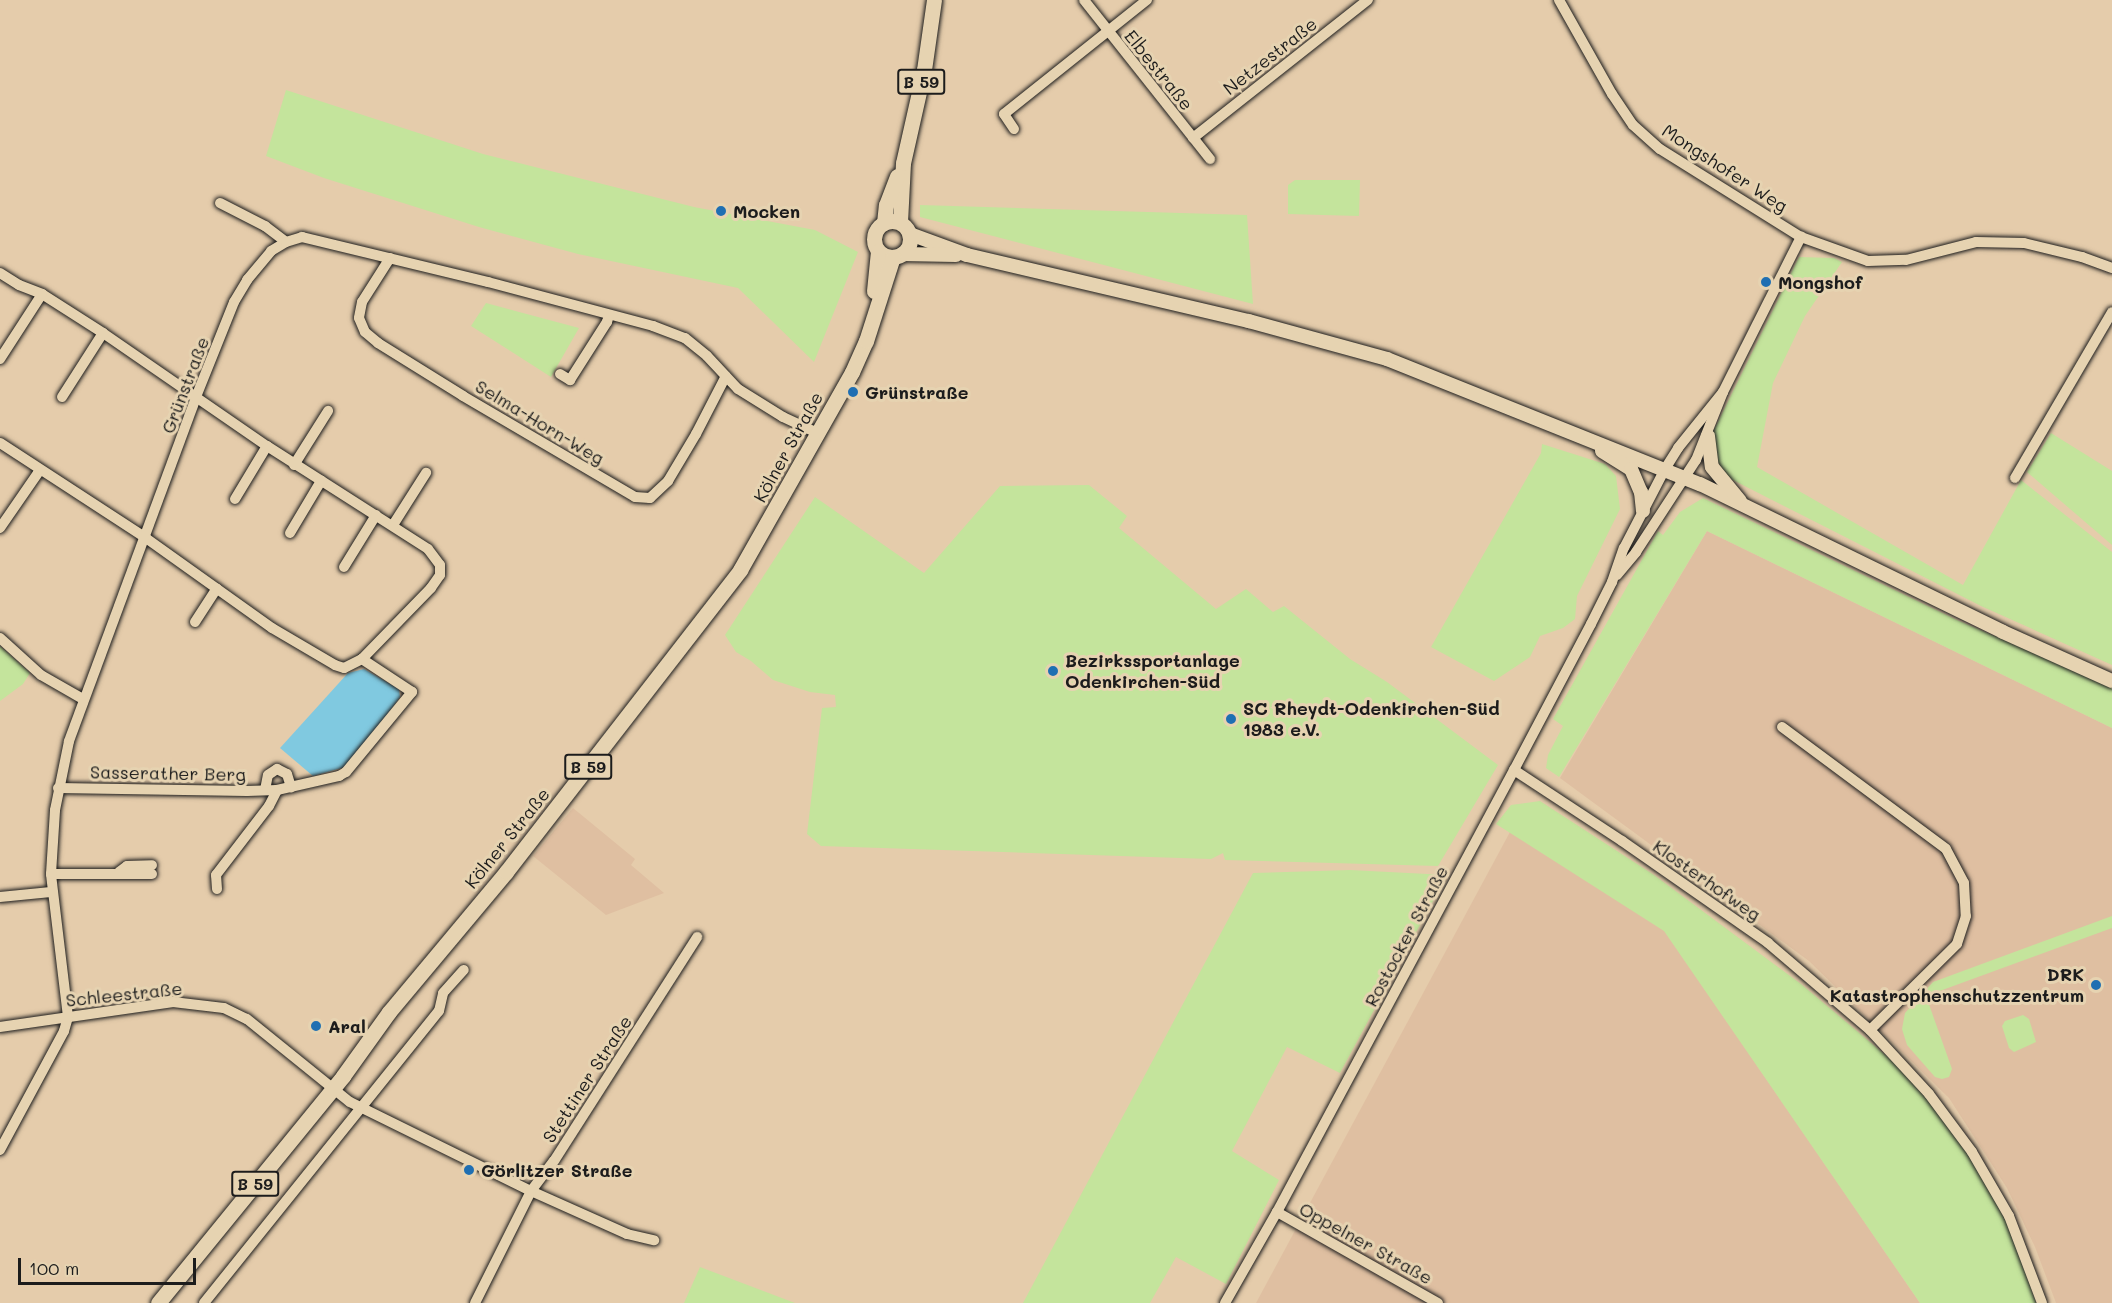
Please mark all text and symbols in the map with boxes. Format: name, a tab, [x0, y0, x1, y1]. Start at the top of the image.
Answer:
street label: Netzestraße	[1219, 13, 1321, 99]
street label: Elbestraße	[1120, 26, 1198, 114]
road number: B 59	[897, 69, 945, 95]
street label: Mongshofer Weg	[1658, 119, 1792, 217]
place label: Mocken	[733, 200, 800, 222]
marker: Mocken	[714, 204, 728, 218]
place label: Mongshof	[1778, 271, 1863, 293]
marker: Mongshof	[1759, 275, 1773, 289]
street label: Grünstraße	[157, 334, 213, 436]
street label: Selma-Horn-Weg	[472, 375, 608, 469]
place label: Grünstraße	[865, 381, 968, 403]
marker: Grünstraße	[846, 385, 860, 399]
street label: Kölner Straße	[749, 388, 827, 506]
place label: Bezirkssportanlage Odenkirchen-Süd	[1065, 650, 1240, 692]
marker: Bezirkssportanlage Odenkirchen-Süd	[1046, 664, 1060, 678]
place label: SC Rheydt-Odenkirchen-Süd 1983 e.V.	[1243, 698, 1500, 740]
marker: SC Rheydt-Odenkirchen-Süd 1983 e.V.	[1224, 712, 1238, 726]
road number: B 59	[564, 754, 612, 780]
street label: Sasserather Berg	[90, 761, 246, 785]
street label: Kölner Straße	[460, 783, 554, 893]
street label: Klosterhofweg	[1649, 835, 1765, 925]
street label: Rostocker Straße	[1360, 862, 1452, 1010]
place label: DRK Katastrophenschutzzentrum	[1830, 964, 2084, 1006]
street label: Schleestraße	[65, 977, 183, 1011]
marker: DRK Katastrophenschutzzentrum	[2089, 978, 2103, 992]
street label: Stettiner Straße	[538, 1011, 636, 1147]
place label: Aral	[328, 1015, 366, 1037]
marker: Aral	[309, 1019, 323, 1033]
place label: Görlitzer Straße	[481, 1159, 633, 1181]
marker: Görlitzer Straße	[462, 1163, 476, 1177]
road number: B 59	[231, 1171, 279, 1197]
street label: Oppelner Straße	[1296, 1197, 1436, 1289]
scale bar	[21, 1246, 200, 1284]
text: 100 m	[29, 1256, 79, 1280]

